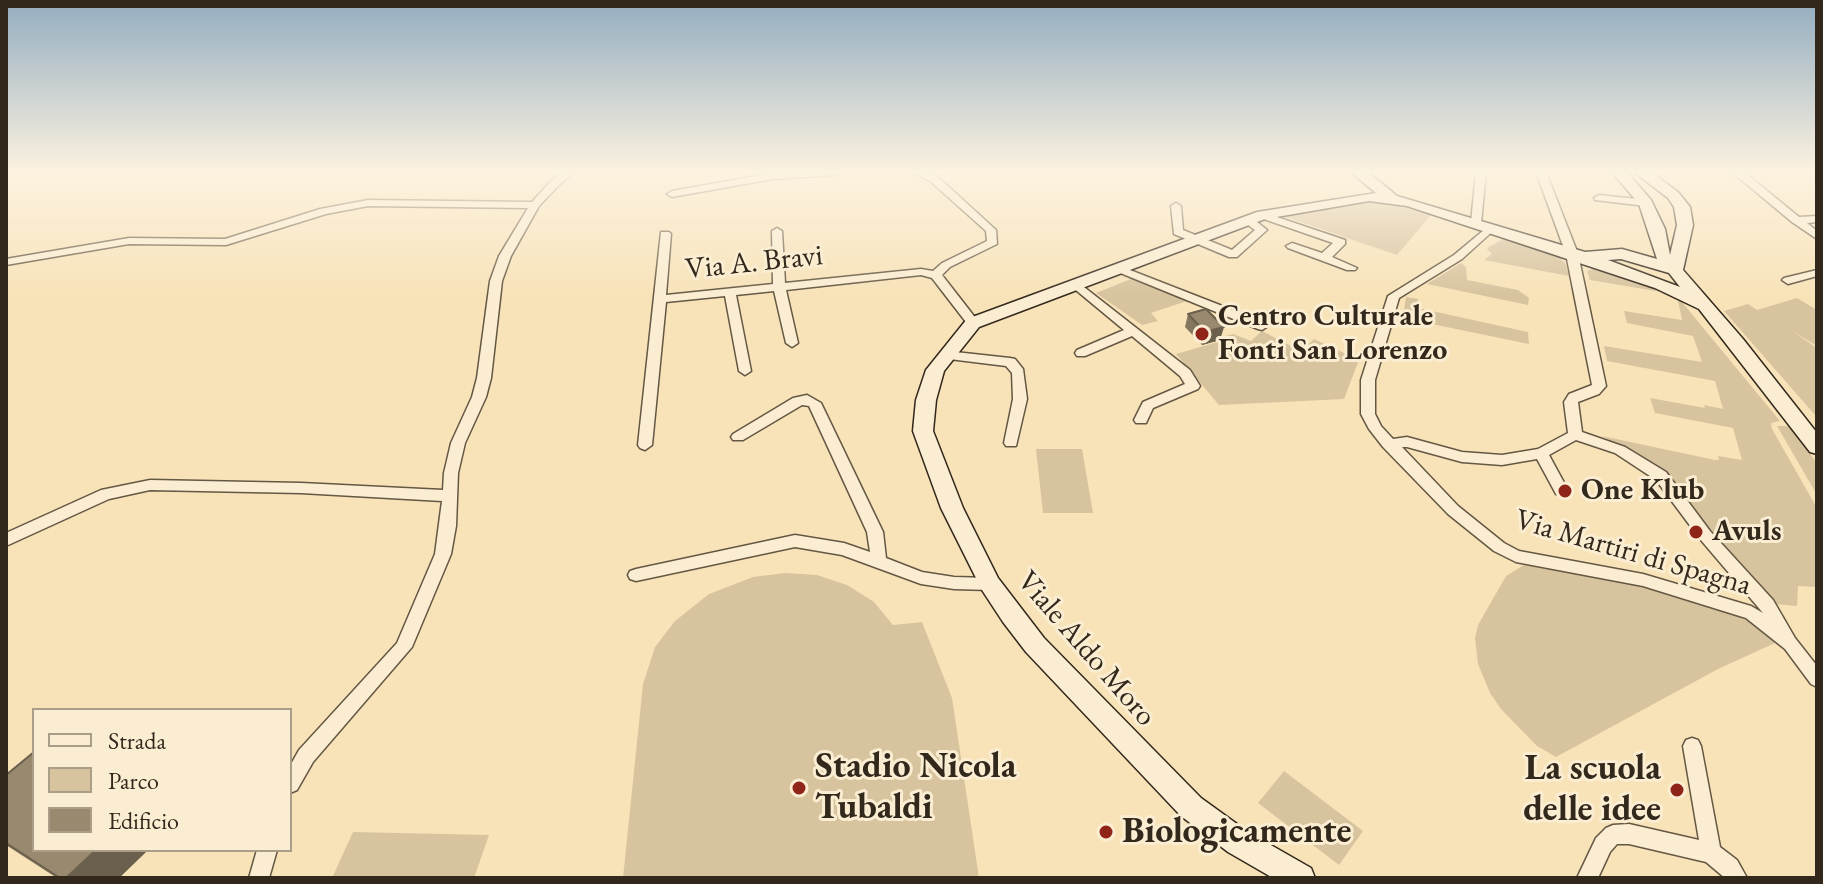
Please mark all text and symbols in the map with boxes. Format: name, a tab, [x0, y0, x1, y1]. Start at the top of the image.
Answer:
street label: Via A. Bravi	[683, 238, 825, 288]
place label: Centro Culturale Fonti San Lorenzo	[1218, 299, 1447, 370]
marker: Centro Culturale Fonti San Lorenzo	[1193, 325, 1211, 343]
place label: One Klub	[1581, 473, 1704, 509]
marker: One Klub	[1556, 482, 1574, 500]
street label: Via Martiri di Spagna	[1511, 502, 1755, 604]
place label: Avuls	[1712, 514, 1782, 550]
marker: Avuls	[1687, 523, 1705, 541]
street label: Viale Aldo Moro	[1009, 564, 1163, 734]
legend	[32, 708, 292, 852]
text: Strada	[108, 725, 166, 756]
place label: Stadio Nicola Tubaldi	[815, 745, 1016, 830]
place label: La scuola delle idee	[1523, 747, 1661, 832]
text: Parco	[108, 765, 159, 796]
marker: Stadio Nicola Tubaldi	[790, 779, 808, 797]
marker: La scuola delle idee	[1668, 781, 1686, 799]
text: Edificio	[108, 805, 179, 836]
place label: Biologicamente	[1122, 810, 1352, 854]
marker: Biologicamente	[1097, 823, 1115, 841]

